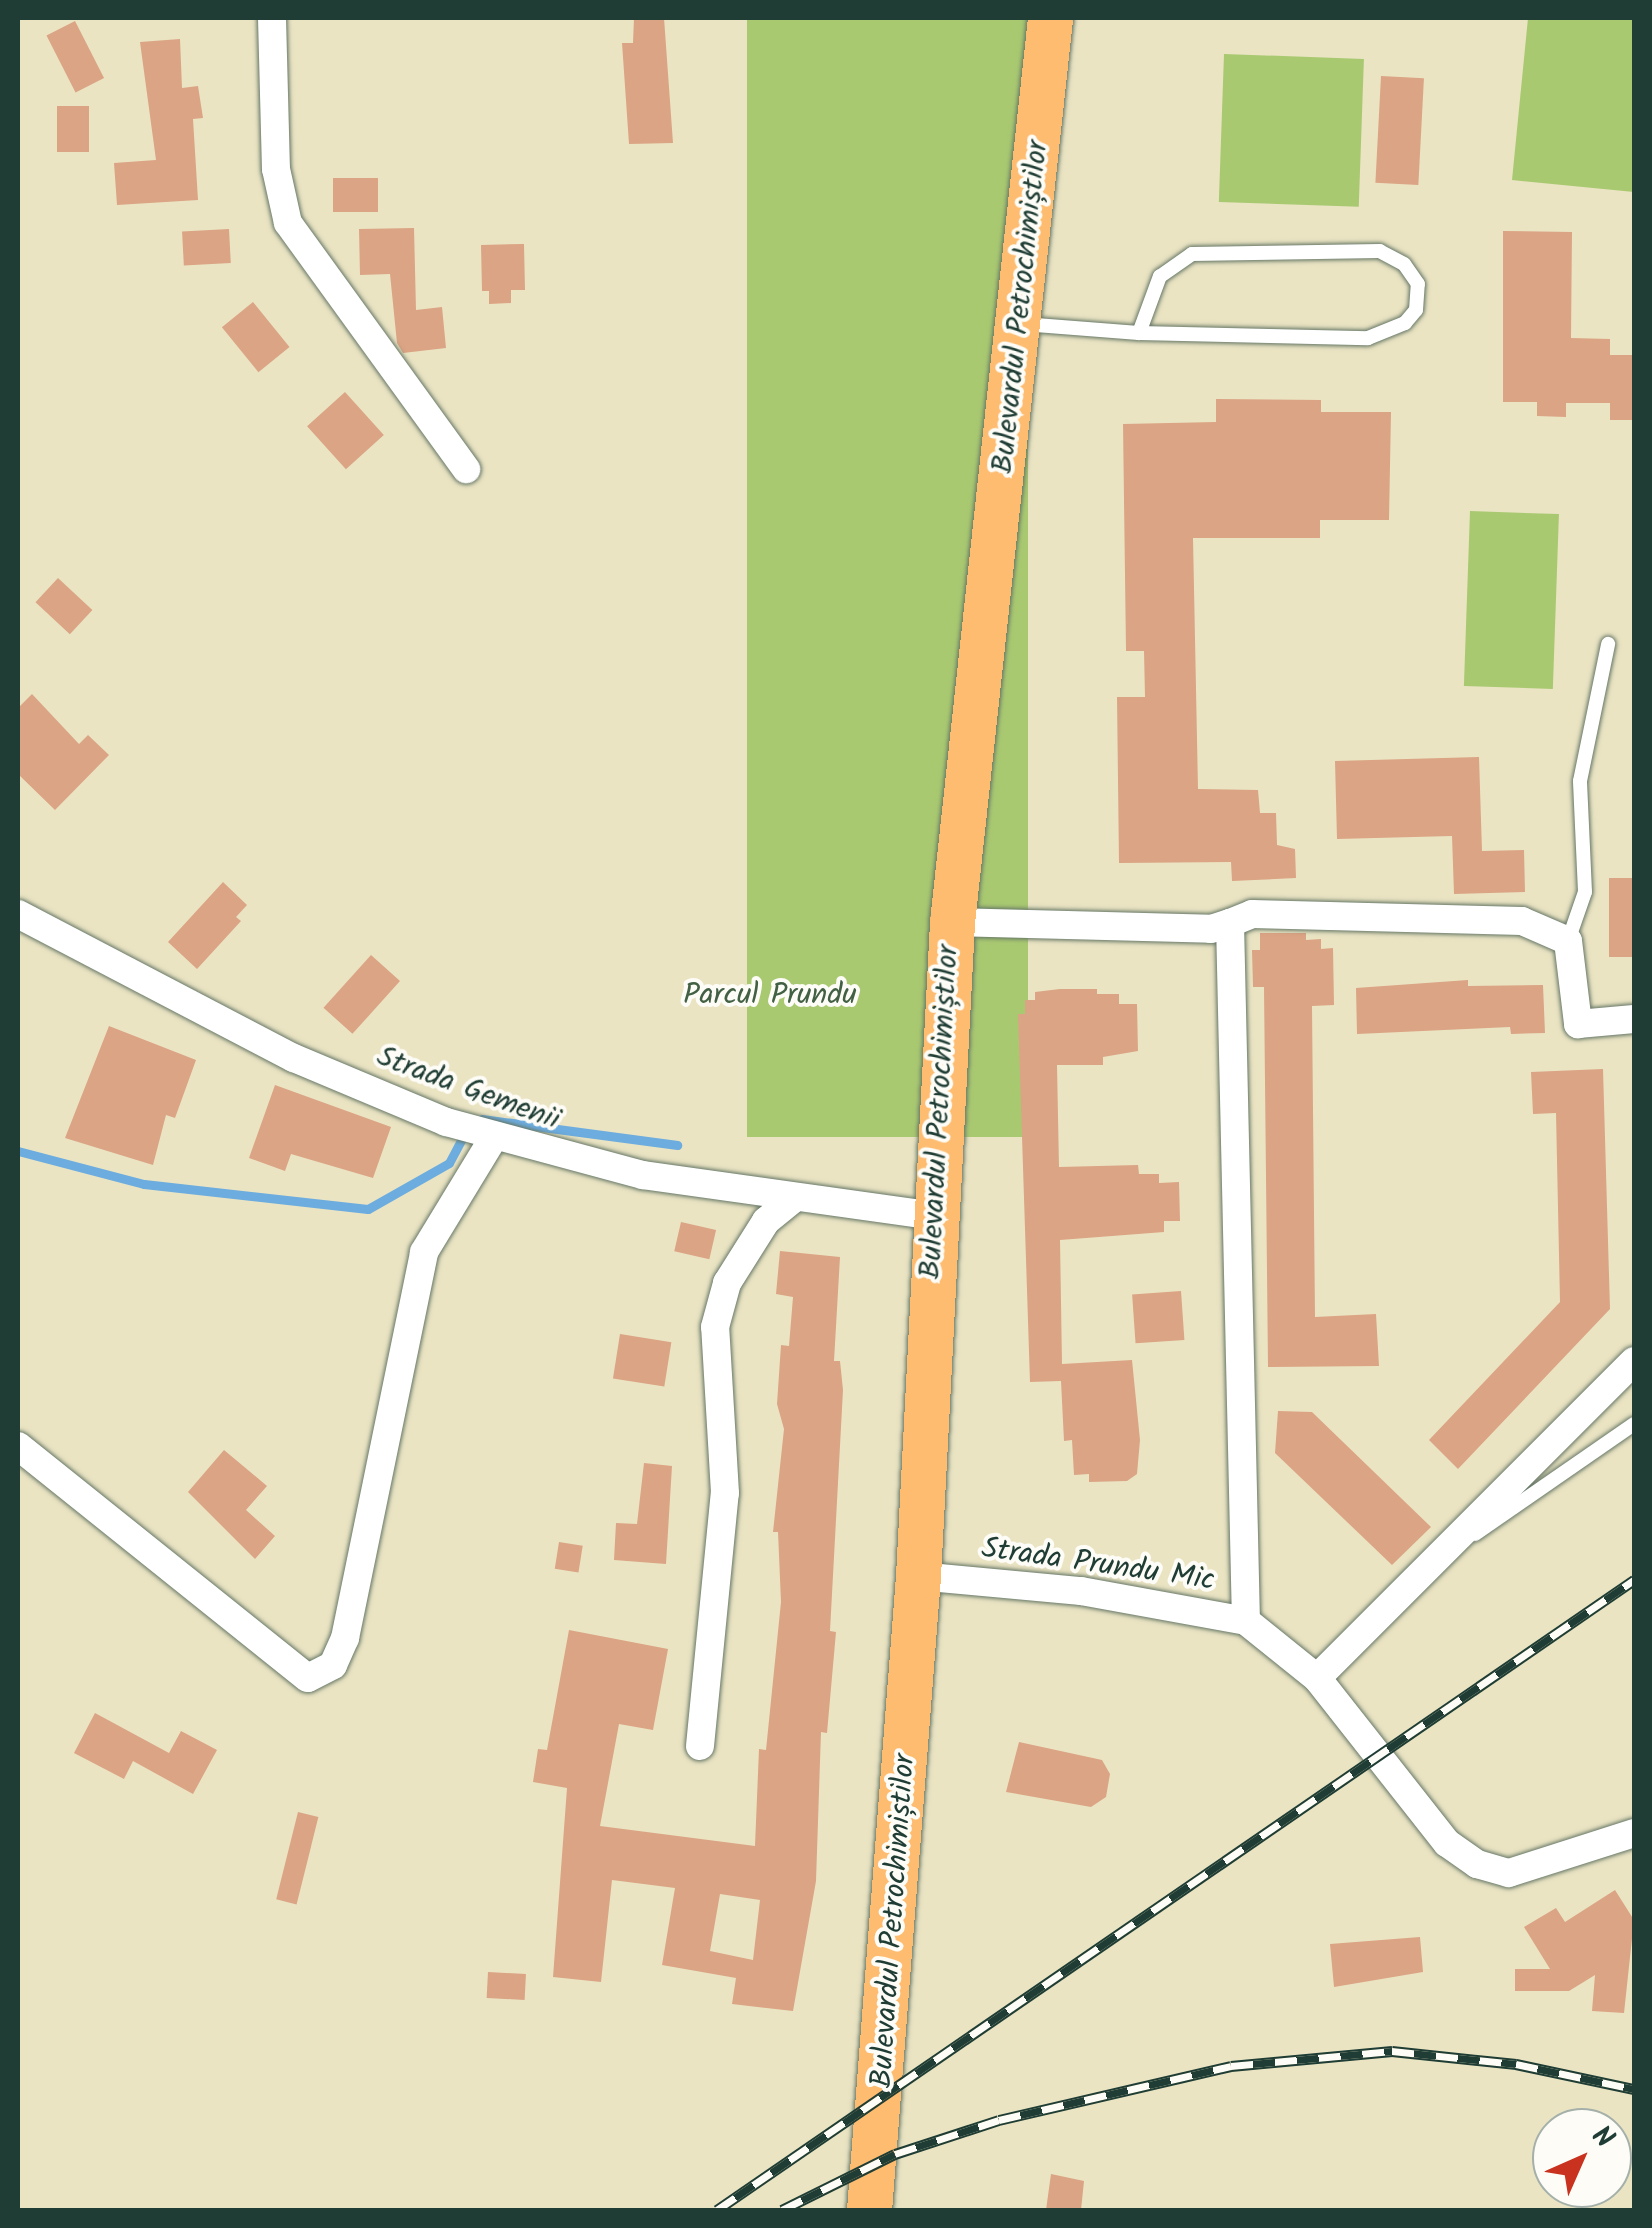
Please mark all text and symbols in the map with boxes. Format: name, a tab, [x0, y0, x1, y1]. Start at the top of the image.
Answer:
street label: Bulevardul Petrochimiștilor	[986, 139, 1056, 475]
street label: Bulevardul Petrochimiștilor	[913, 944, 967, 1280]
park label: Parcul Prundu	[683, 977, 857, 1013]
street label: Strada Gemenii	[372, 1039, 564, 1139]
street label: Strada Prundu Mic	[979, 1531, 1217, 1599]
street label: Bulevardul Petrochimiștilor	[864, 1753, 924, 2089]
north arrow	[1532, 2108, 1632, 2208]
text: N	[1580, 2116, 1624, 2160]

